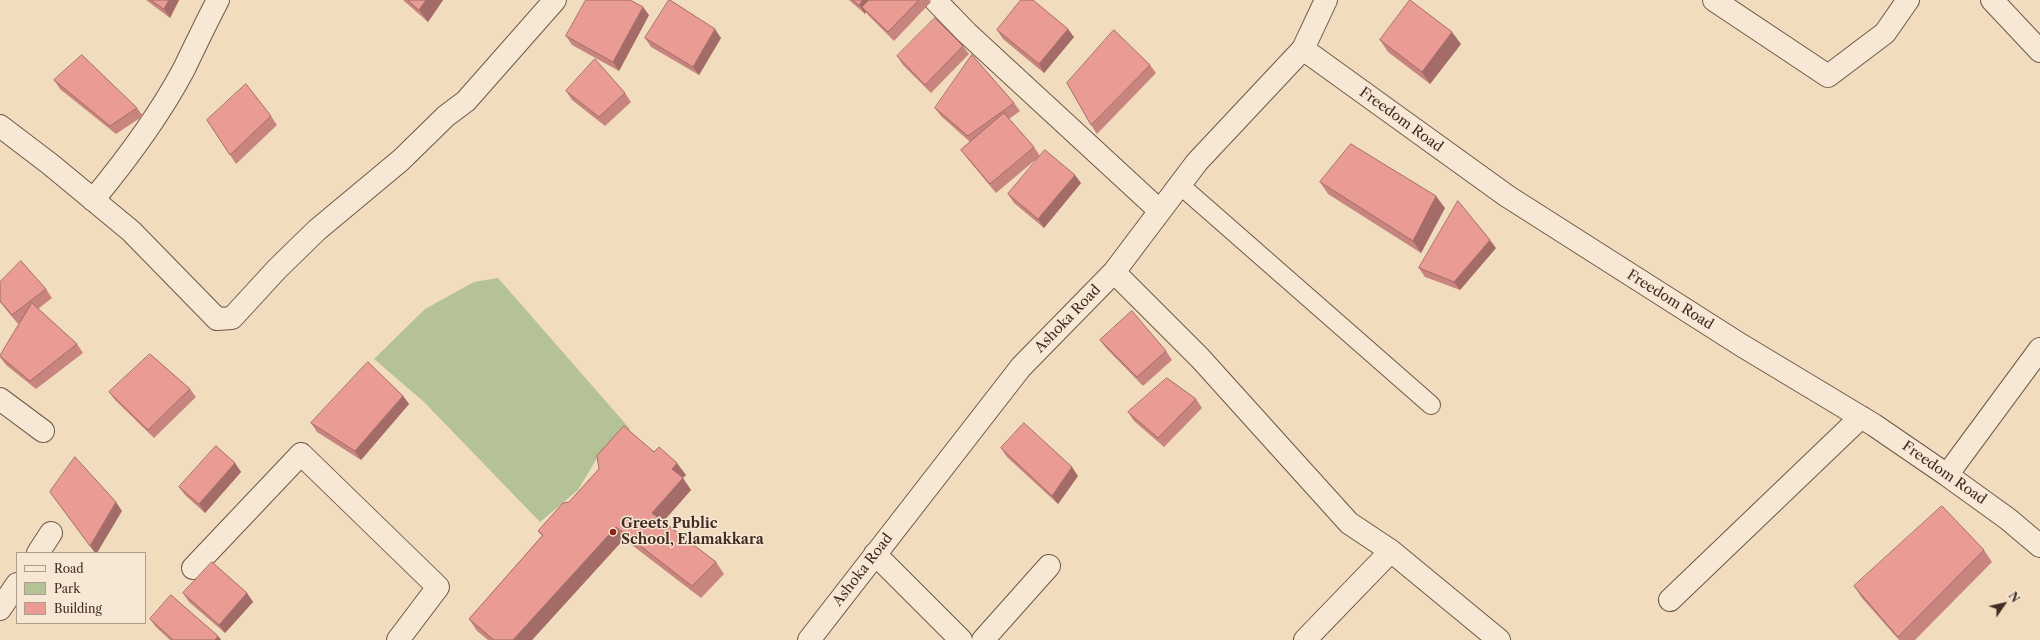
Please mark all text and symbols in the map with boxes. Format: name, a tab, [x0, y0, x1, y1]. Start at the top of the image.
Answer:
street label: Freedom Road	[1356, 84, 1446, 156]
street label: Freedom Road	[1624, 267, 1716, 333]
street label: Ashoka Road	[1032, 282, 1104, 356]
street label: Freedom Road	[1899, 438, 1989, 508]
place label: Greets Public School, Elamakkara	[621, 516, 764, 548]
marker: Greets Public School, Elamakkara	[608, 527, 618, 537]
street label: Ashoka Road	[829, 530, 897, 610]
legend	[16, 552, 146, 624]
text: Road	[54, 561, 84, 576]
text: Park	[54, 581, 80, 596]
north arrow	[1984, 584, 2024, 624]
text: N	[2005, 589, 2022, 605]
text: Building	[54, 601, 102, 616]

